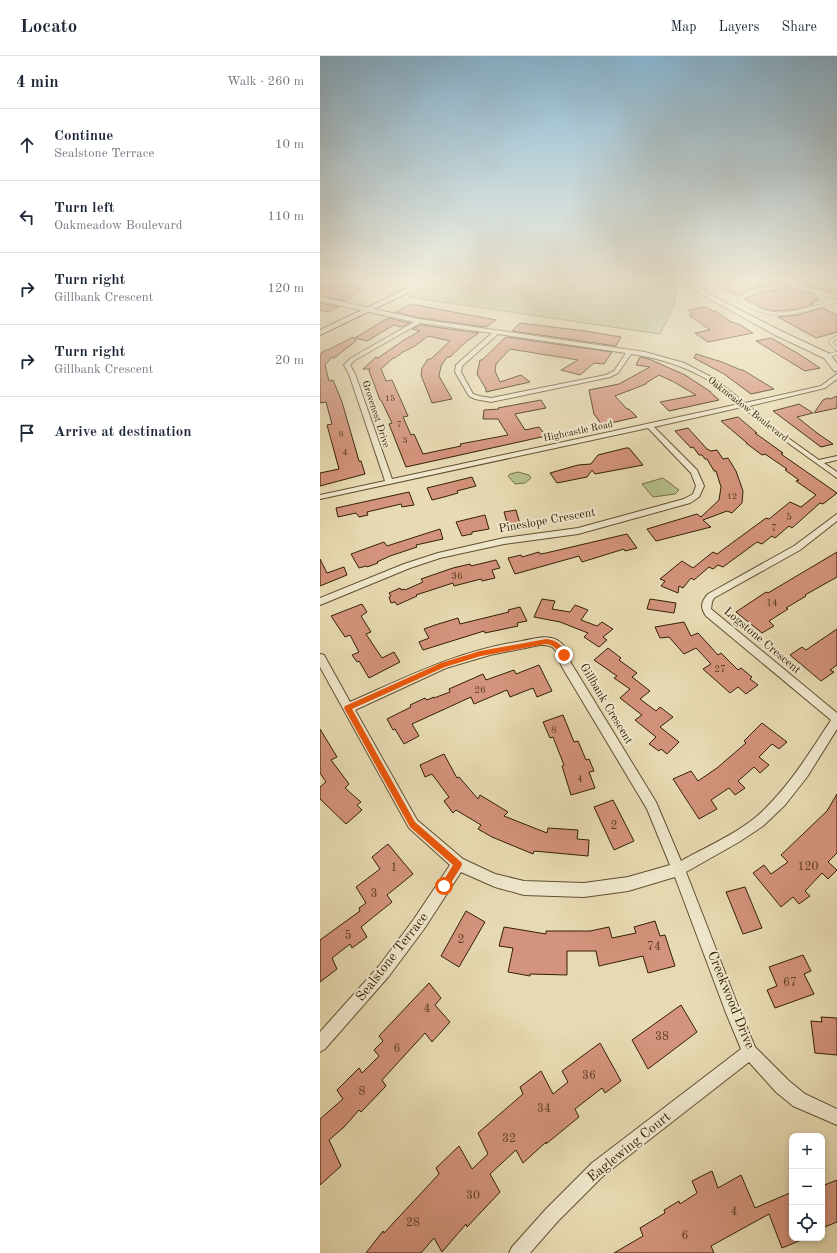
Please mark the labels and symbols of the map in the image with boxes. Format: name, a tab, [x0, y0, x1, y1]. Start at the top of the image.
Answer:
street label: Oakmeadow Boulevard	[706, 375, 790, 443]
street label: Grovenest Drive	[360, 379, 392, 449]
house number: 15	[385, 394, 395, 403]
street label: Highcastle Road	[542, 419, 614, 443]
house number: 7	[396, 420, 402, 429]
house number: 8	[338, 430, 344, 439]
house number: 3	[402, 436, 408, 445]
house number: 4	[342, 448, 348, 457]
house number: 12	[727, 492, 737, 501]
street label: Pineslope Crescent	[498, 507, 596, 535]
house number: 5	[786, 512, 792, 522]
house number: 7	[771, 523, 777, 533]
house number: 36	[451, 571, 463, 581]
house number: 14	[766, 598, 778, 608]
street label: Logstone Crescent	[721, 605, 803, 677]
route end	[555, 646, 573, 664]
street label: Gillbank Crescent	[577, 662, 635, 746]
house number: 27	[714, 664, 726, 674]
house number: 26	[474, 685, 486, 695]
house number: 8	[551, 725, 557, 735]
house number: 4	[577, 774, 583, 784]
house number: 2	[611, 820, 617, 832]
house number: 120	[798, 861, 818, 873]
house number: 1	[391, 862, 397, 874]
route start	[435, 877, 453, 895]
house number: 3	[371, 888, 377, 900]
street label: Sealstone Terrace	[353, 910, 431, 1004]
house number: 5	[345, 929, 352, 942]
house number: 2	[458, 934, 464, 946]
house number: 74	[647, 941, 661, 953]
street label: Creekwood Drive	[705, 949, 757, 1051]
house number: 67	[783, 977, 797, 989]
house number: 4	[424, 1003, 431, 1015]
house number: 38	[655, 1031, 669, 1043]
house number: 6	[394, 1043, 401, 1055]
house number: 36	[582, 1070, 596, 1082]
house number: 8	[359, 1086, 366, 1098]
house number: 34	[537, 1103, 551, 1115]
street label: Eaglewing Court	[585, 1109, 673, 1185]
house number: 32	[502, 1133, 516, 1145]
house number: 30	[466, 1190, 480, 1202]
house number: 4	[731, 1206, 738, 1218]
house number: 28	[406, 1217, 420, 1229]
house number: 6	[682, 1230, 689, 1242]

